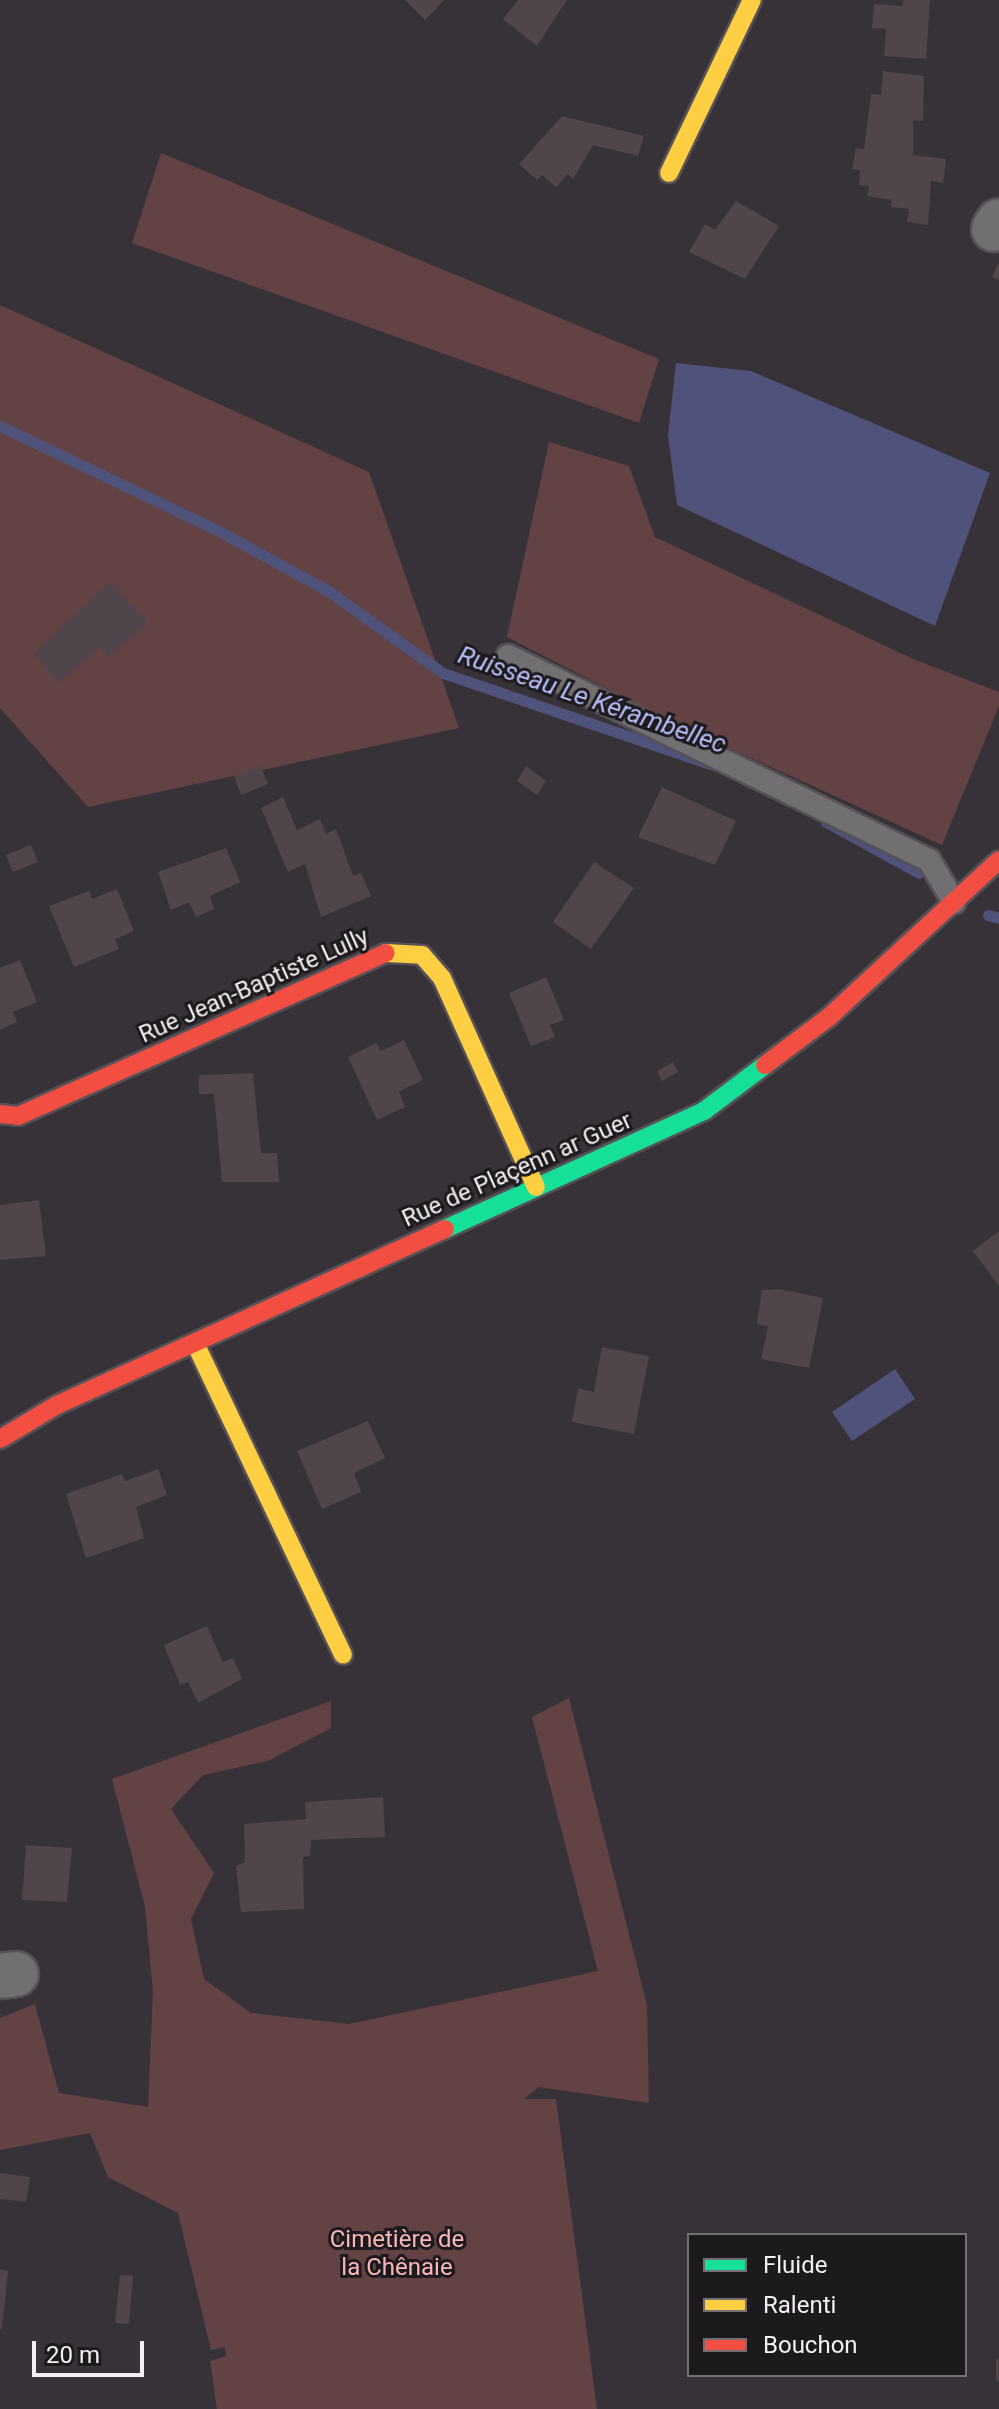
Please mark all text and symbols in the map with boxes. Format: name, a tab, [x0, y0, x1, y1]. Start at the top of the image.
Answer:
water label: Ruisseau Le Kérambellec	[454, 639, 730, 761]
street label: Rue Jean-Baptiste Lully	[135, 922, 373, 1050]
street label: Rue de Plaçenn ar Guer	[398, 1106, 636, 1234]
park label: Cimetière de la Chênaie	[330, 2226, 464, 2282]
legend	[687, 2233, 967, 2377]
text: Fluide	[763, 2251, 827, 2279]
text: Ralenti	[763, 2291, 836, 2319]
scale bar	[36, 2325, 148, 2375]
text: Bouchon	[763, 2331, 858, 2359]
text: 20 m	[46, 2341, 100, 2369]

